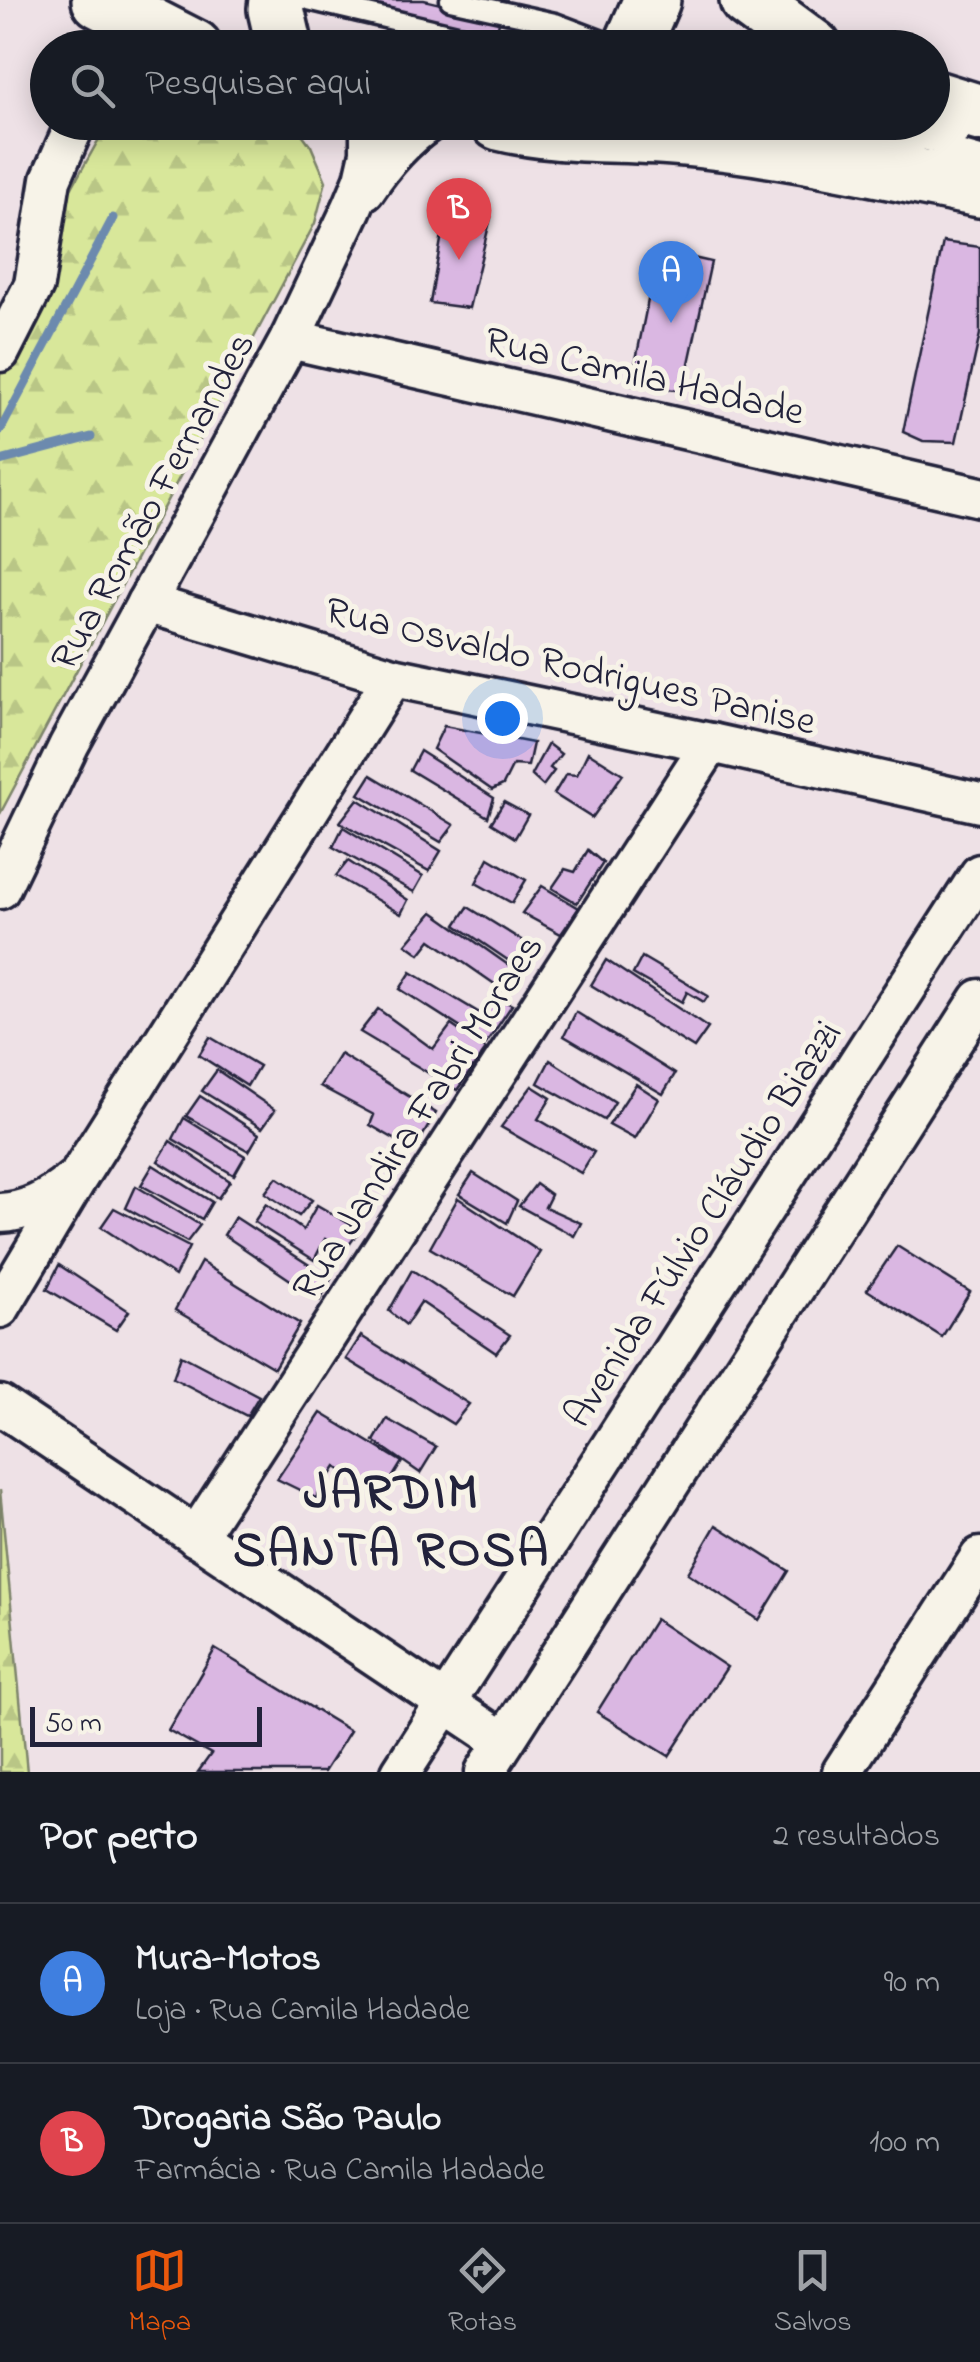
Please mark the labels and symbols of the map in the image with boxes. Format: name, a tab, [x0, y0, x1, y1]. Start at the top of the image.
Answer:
pin: B	[426, 178, 492, 260]
pin: A	[638, 240, 704, 323]
street label: Rua Camila Hadade	[479, 313, 809, 444]
street label: Rua Romão Fernandes	[37, 322, 273, 682]
street label: Rua Osvaldo Rodrigues Panise	[319, 583, 821, 754]
your location	[477, 693, 528, 744]
street label: Rua Jandira Fabri Moraes	[279, 923, 561, 1313]
street label: Avenida Fúlvio Cláudio Biazzi	[551, 1010, 859, 1441]
district label: JARDIM SANTA ROSA	[233, 1458, 551, 1589]
scale bar	[30, 1702, 262, 1746]

